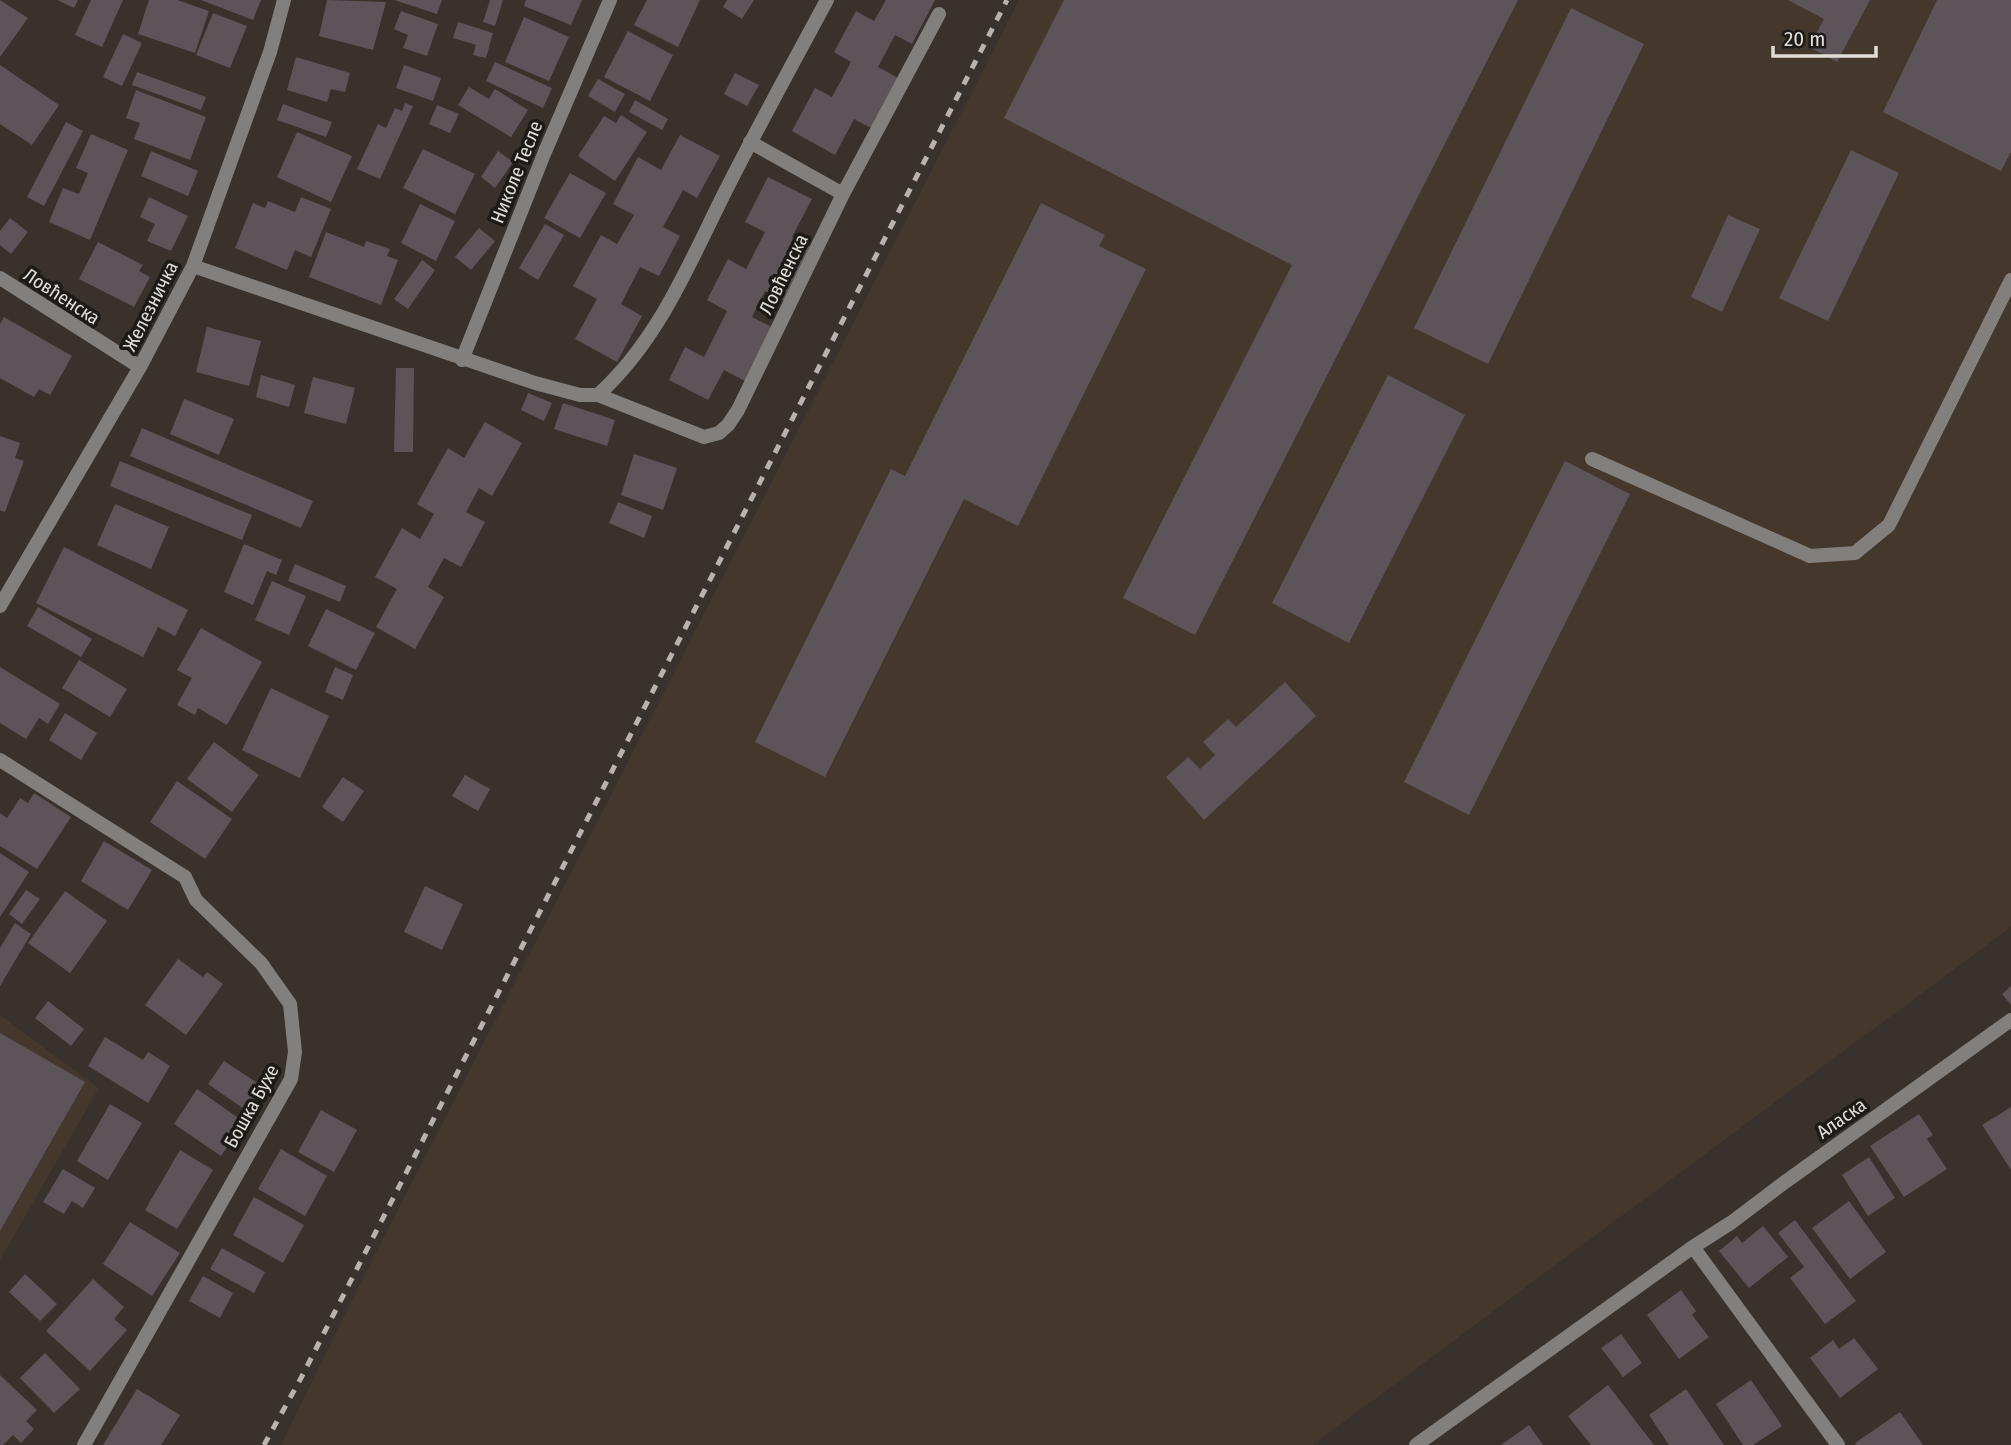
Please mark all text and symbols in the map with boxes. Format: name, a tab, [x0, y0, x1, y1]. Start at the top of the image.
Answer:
scale bar	[1773, 14, 1876, 58]
text: 20 m	[1784, 26, 1825, 52]
street label: Николе Тесле	[486, 118, 547, 227]
street label: Ловћенска	[754, 230, 813, 318]
street label: Железничка	[118, 257, 183, 355]
street label: Ловћенска	[19, 263, 104, 330]
street label: Бошка Бухе	[219, 1060, 284, 1152]
street label: Аласка	[1812, 1093, 1870, 1144]

